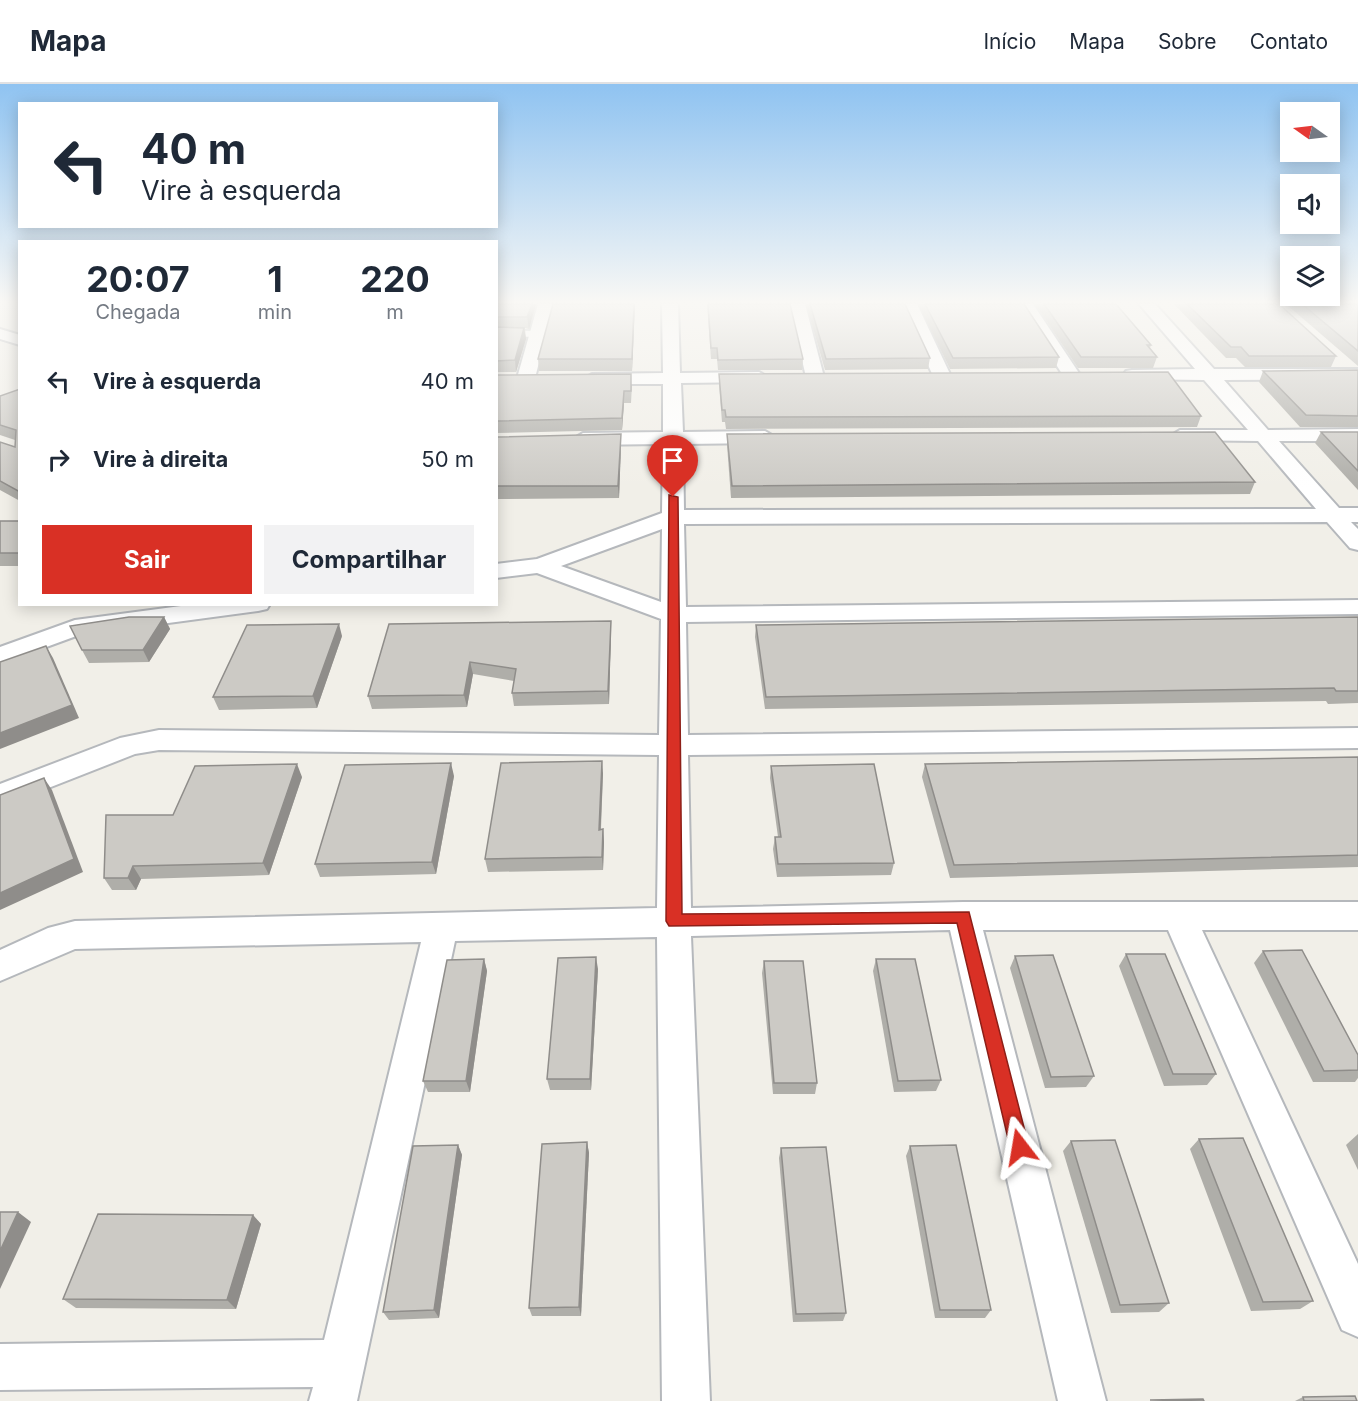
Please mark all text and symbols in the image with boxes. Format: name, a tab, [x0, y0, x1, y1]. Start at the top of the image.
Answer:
text: Mapa	[30, 24, 107, 58]
text: Início	[983, 29, 1036, 54]
text: Mapa	[1069, 29, 1125, 54]
text: Sobre	[1158, 29, 1217, 54]
text: Contato	[1250, 29, 1328, 54]
north arrow	[1280, 102, 1340, 162]
map controls	[1280, 102, 1340, 306]
text: 40 m	[141, 123, 246, 174]
icon: left	[42, 126, 120, 204]
text: Vire à esquerda	[141, 174, 342, 207]
button: sound	[1280, 174, 1340, 234]
button: layers	[1280, 246, 1340, 306]
text: 20:07	[86, 257, 190, 301]
text: 1	[267, 257, 283, 301]
text: 220	[360, 257, 430, 301]
text: Chegada	[95, 300, 180, 324]
text: min	[258, 300, 292, 324]
text: m	[386, 300, 404, 324]
icon: left	[42, 365, 75, 398]
text: Vire à esquerda	[93, 368, 261, 394]
text: 40 m	[420, 368, 474, 394]
pin	[647, 435, 698, 497]
icon: right	[42, 443, 75, 476]
icon: arrive	[656, 444, 689, 477]
text: Vire à direita	[93, 446, 228, 472]
text: 50 m	[421, 446, 474, 472]
button: Sair	[42, 525, 252, 594]
button: Compartilhar	[264, 525, 474, 594]
position arrow	[988, 1115, 1052, 1179]

